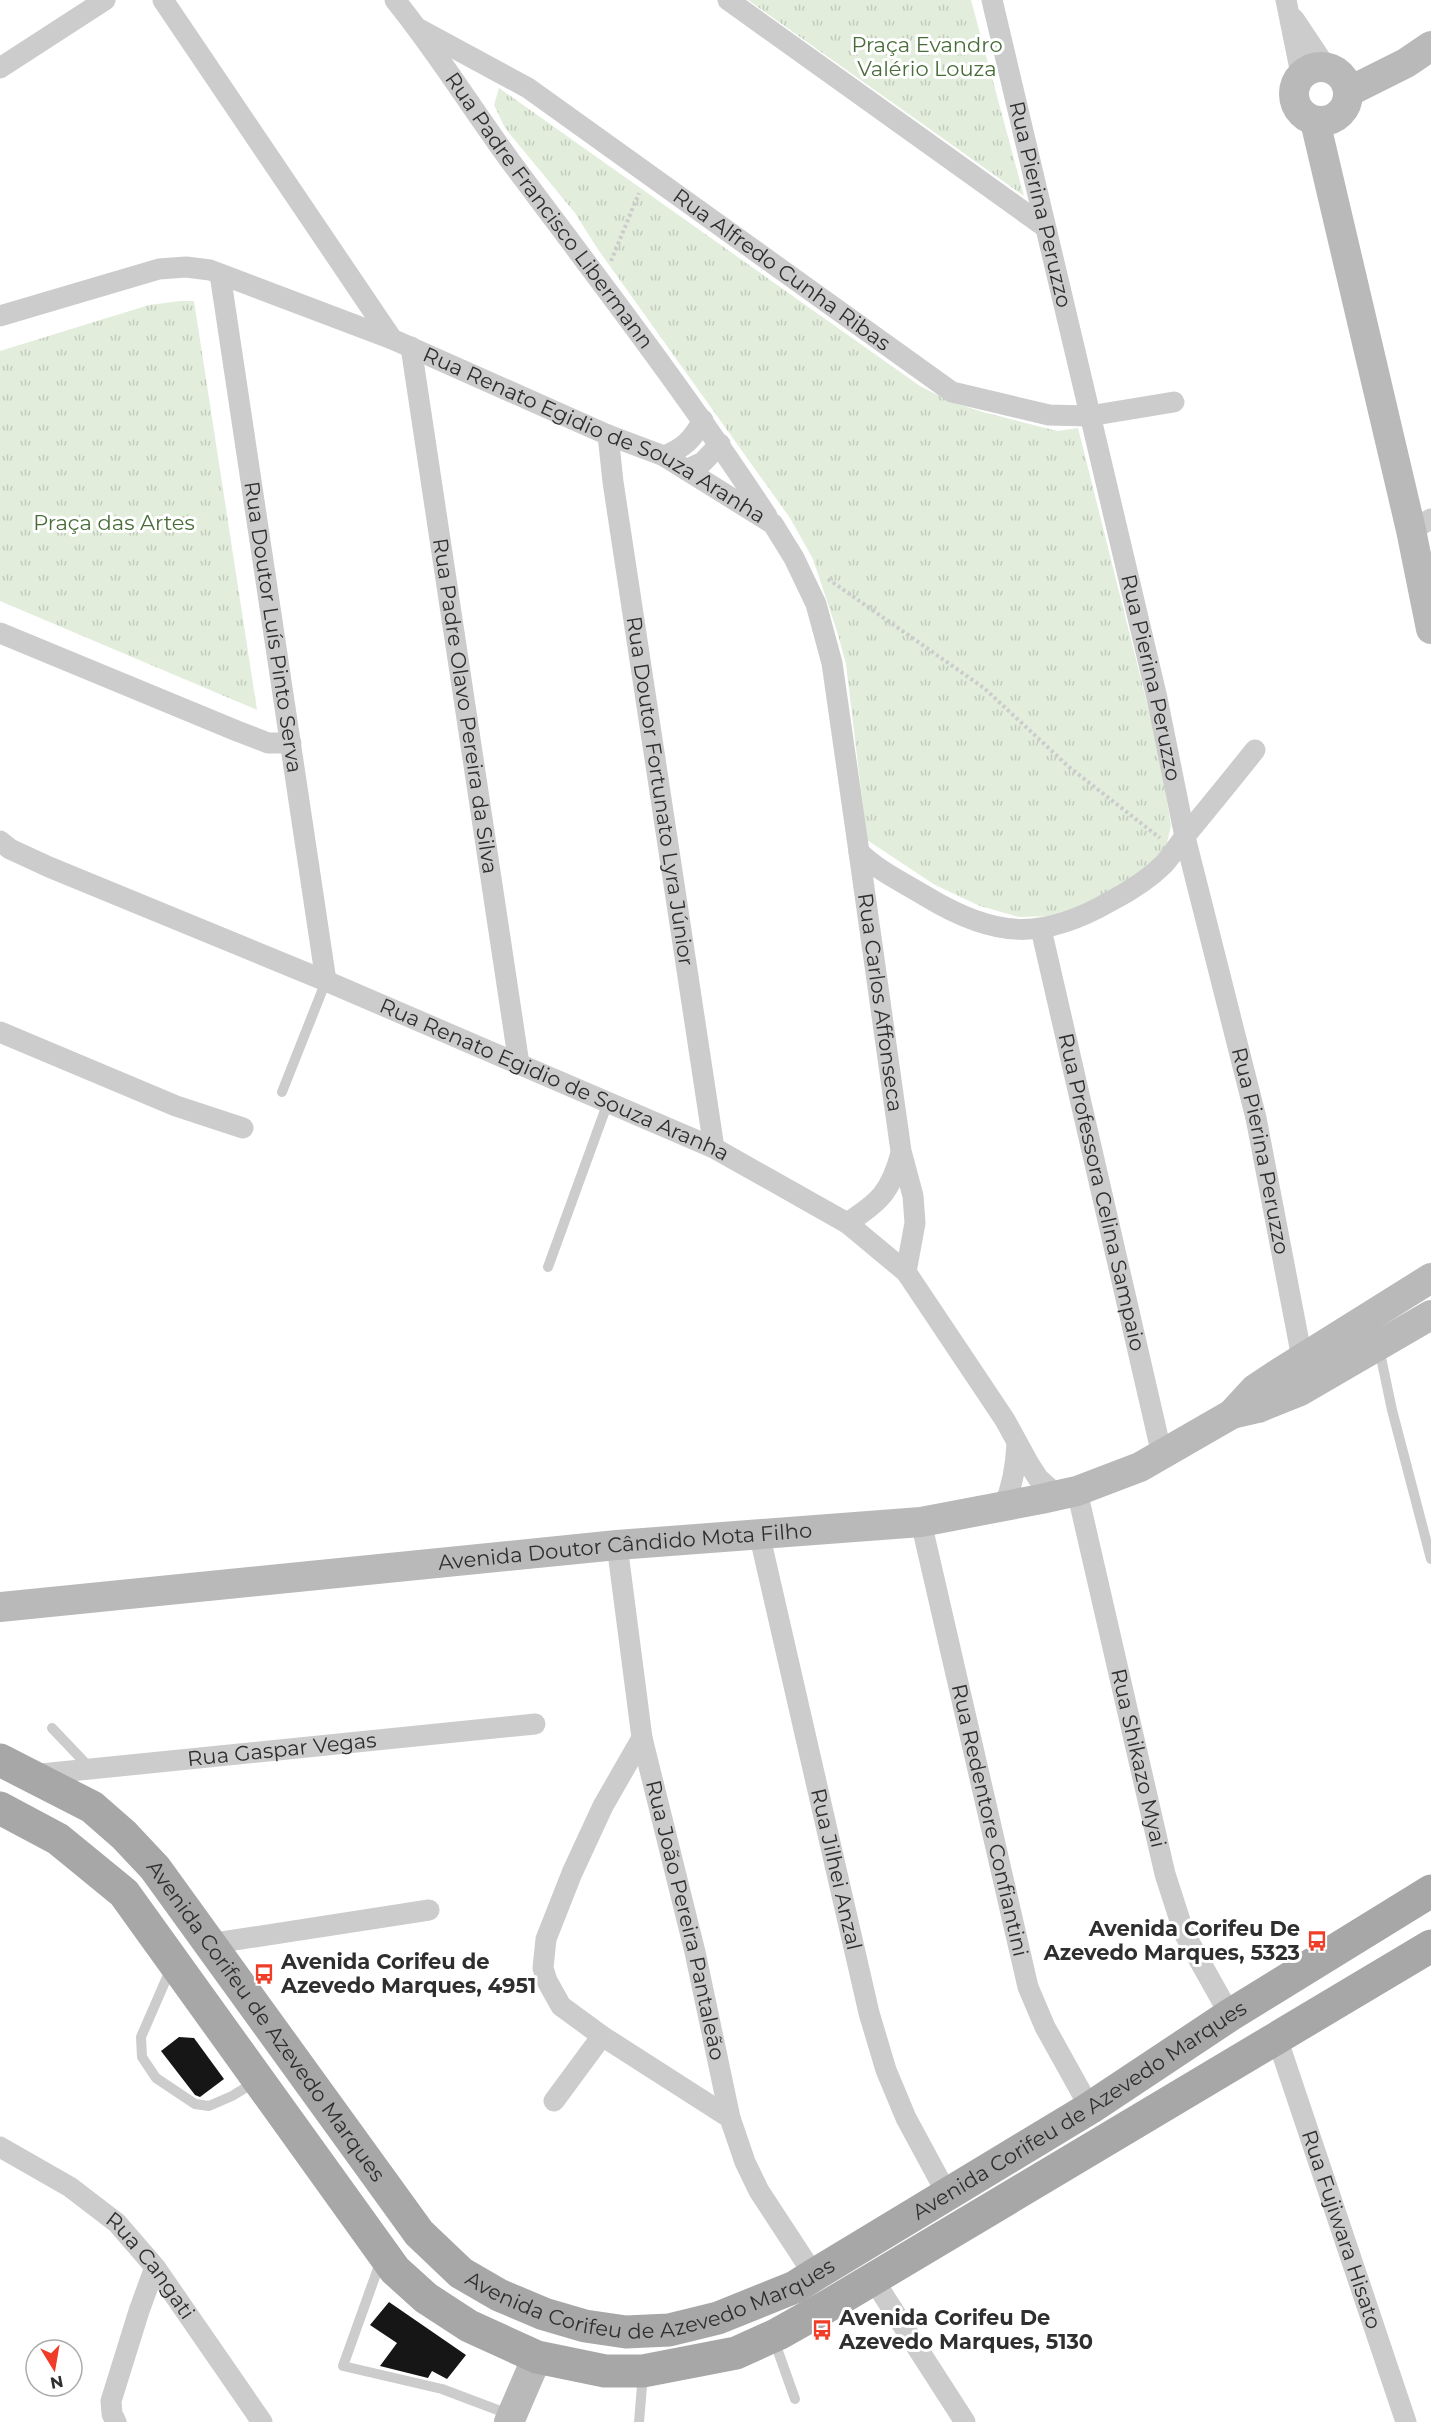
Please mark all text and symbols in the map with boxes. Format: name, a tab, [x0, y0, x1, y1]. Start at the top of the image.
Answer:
park label: Praça Evandro Valério Louza	[851, 32, 1003, 81]
street label: Rua Padre Francisco Libermann	[440, 67, 659, 353]
street label: Rua Pierina Peruzzo	[1004, 99, 1077, 310]
street label: Rua Alfredo Cunha Ribas	[668, 183, 895, 356]
street label: Rua Renato Egidio de Souza Aranha	[419, 341, 770, 528]
street label: Rua Doutor Luís Pinto Serva	[239, 480, 308, 774]
park label: Praça das Artes	[33, 510, 195, 535]
street label: Rua Padre Olavo Pereira da Silva	[428, 536, 503, 876]
street label: Rua Pierina Peruzzo	[1116, 572, 1186, 783]
street label: Rua Doutor Fortunato Lyra Júnior	[622, 615, 699, 968]
street label: Rua Carlos Affonseca	[853, 891, 908, 1114]
street label: Rua Renato Egidio de Souza Aranha	[376, 993, 734, 1166]
street label: Rua Professora Celina Sampaio	[1053, 1031, 1151, 1353]
street label: Rua Pierina Peruzzo	[1227, 1045, 1295, 1257]
street label: Avenida Doutor Cândido Mota Filho	[437, 1517, 813, 1575]
street label: Rua Shikazo Myai	[1106, 1666, 1172, 1850]
street label: Rua Redentore Confiantini	[947, 1681, 1034, 1959]
street label: Rua Gaspar Vegas	[186, 1727, 377, 1771]
street label: Rua João Pereira Pantaleão	[641, 1778, 730, 2062]
street label: Rua Jilhei Anzal	[806, 1786, 867, 1952]
street label: Avenida Corifeu de Azevedo Marques	[142, 1855, 391, 2186]
place label: Avenida Corifeu De Azevedo Marques, 5323	[1043, 1916, 1300, 1965]
bus stop icon: Avenida Corifeu De Azevedo Marques, 5323	[1305, 1929, 1329, 1953]
place label: Avenida Corifeu de Azevedo Marques, 4951	[280, 1949, 536, 1998]
bus stop icon: Avenida Corifeu de Azevedo Marques, 4951	[252, 1962, 276, 1986]
street label: Avenida Corifeu de Azevedo Marques	[908, 1995, 1251, 2224]
street label: Rua Fujiwara Hisato	[1297, 2127, 1387, 2332]
street label: Rua Cangati	[101, 2206, 200, 2324]
street label: Avenida Corifeu de Azevedo Marques	[455, 2246, 845, 2284]
text: Avenida Corifeu de Azevedo Marques	[461, 2253, 839, 2344]
place label: Avenida Corifeu De Azevedo Marques, 5130	[838, 2305, 1093, 2354]
bus stop icon: Avenida Corifeu De Azevedo Marques, 5130	[810, 2318, 834, 2342]
north arrow	[24, 2338, 84, 2398]
text: N	[49, 2372, 65, 2393]

